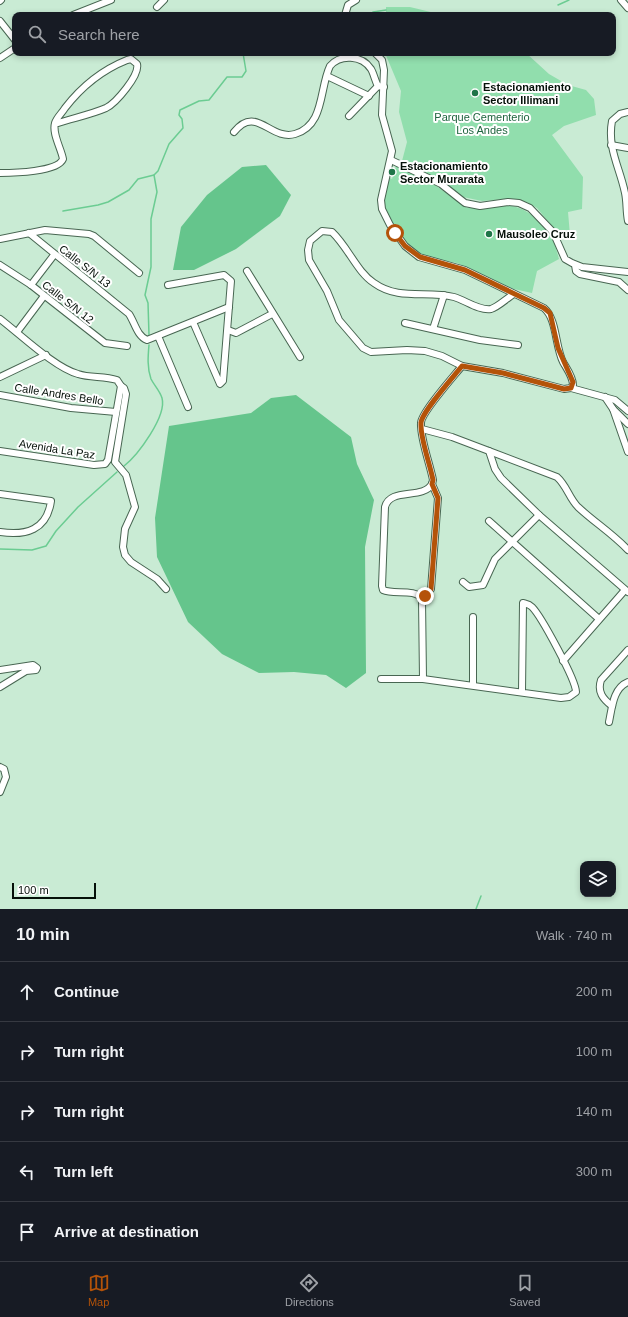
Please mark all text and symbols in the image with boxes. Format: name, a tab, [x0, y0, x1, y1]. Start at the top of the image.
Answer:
search box	[12, 12, 616, 56]
icon: search	[26, 23, 48, 45]
text: Search here	[58, 26, 140, 43]
place label: Estacionamiento Sector Illimani	[483, 81, 571, 106]
marker: Estacionamiento Sector Illimani	[470, 88, 480, 98]
park label: Parque Cementerio Los Andes	[434, 111, 530, 136]
place label: Estacionamiento Sector Murarata	[400, 160, 488, 185]
marker: Estacionamiento Sector Murarata	[387, 167, 397, 177]
route start	[386, 224, 404, 242]
place label: Mausoleo Cruz	[497, 228, 576, 240]
marker: Mausoleo Cruz	[484, 229, 494, 239]
street label: Calle S/N 13	[57, 242, 113, 290]
street label: Calle S/N 12	[40, 278, 96, 326]
street label: Calle Andres Bello	[14, 381, 104, 407]
street label: Avenida La Paz	[18, 437, 96, 461]
route end	[416, 587, 434, 605]
map controls	[580, 861, 616, 897]
button: layers	[580, 861, 616, 897]
scale bar	[12, 881, 96, 900]
text: 100 m	[18, 884, 49, 896]
text: 10 min	[16, 925, 70, 944]
text: Walk · 740 m	[536, 928, 612, 943]
icon: ahead	[16, 981, 38, 1003]
text: Continue	[54, 983, 119, 1000]
text: 200 m	[576, 984, 612, 999]
icon: right	[16, 1041, 38, 1063]
text: Turn right	[54, 1043, 124, 1060]
text: 100 m	[576, 1044, 612, 1059]
icon: right	[16, 1101, 38, 1123]
text: Turn right	[54, 1103, 124, 1120]
text: 140 m	[576, 1104, 612, 1119]
icon: left	[16, 1161, 38, 1183]
text: Turn left	[54, 1163, 113, 1180]
text: 300 m	[576, 1164, 612, 1179]
icon: arrive	[16, 1221, 38, 1243]
text: Arrive at destination	[54, 1223, 199, 1240]
tab: Map	[88, 1272, 110, 1308]
tab: Directions	[285, 1272, 334, 1308]
tab: Saved	[509, 1272, 540, 1308]

